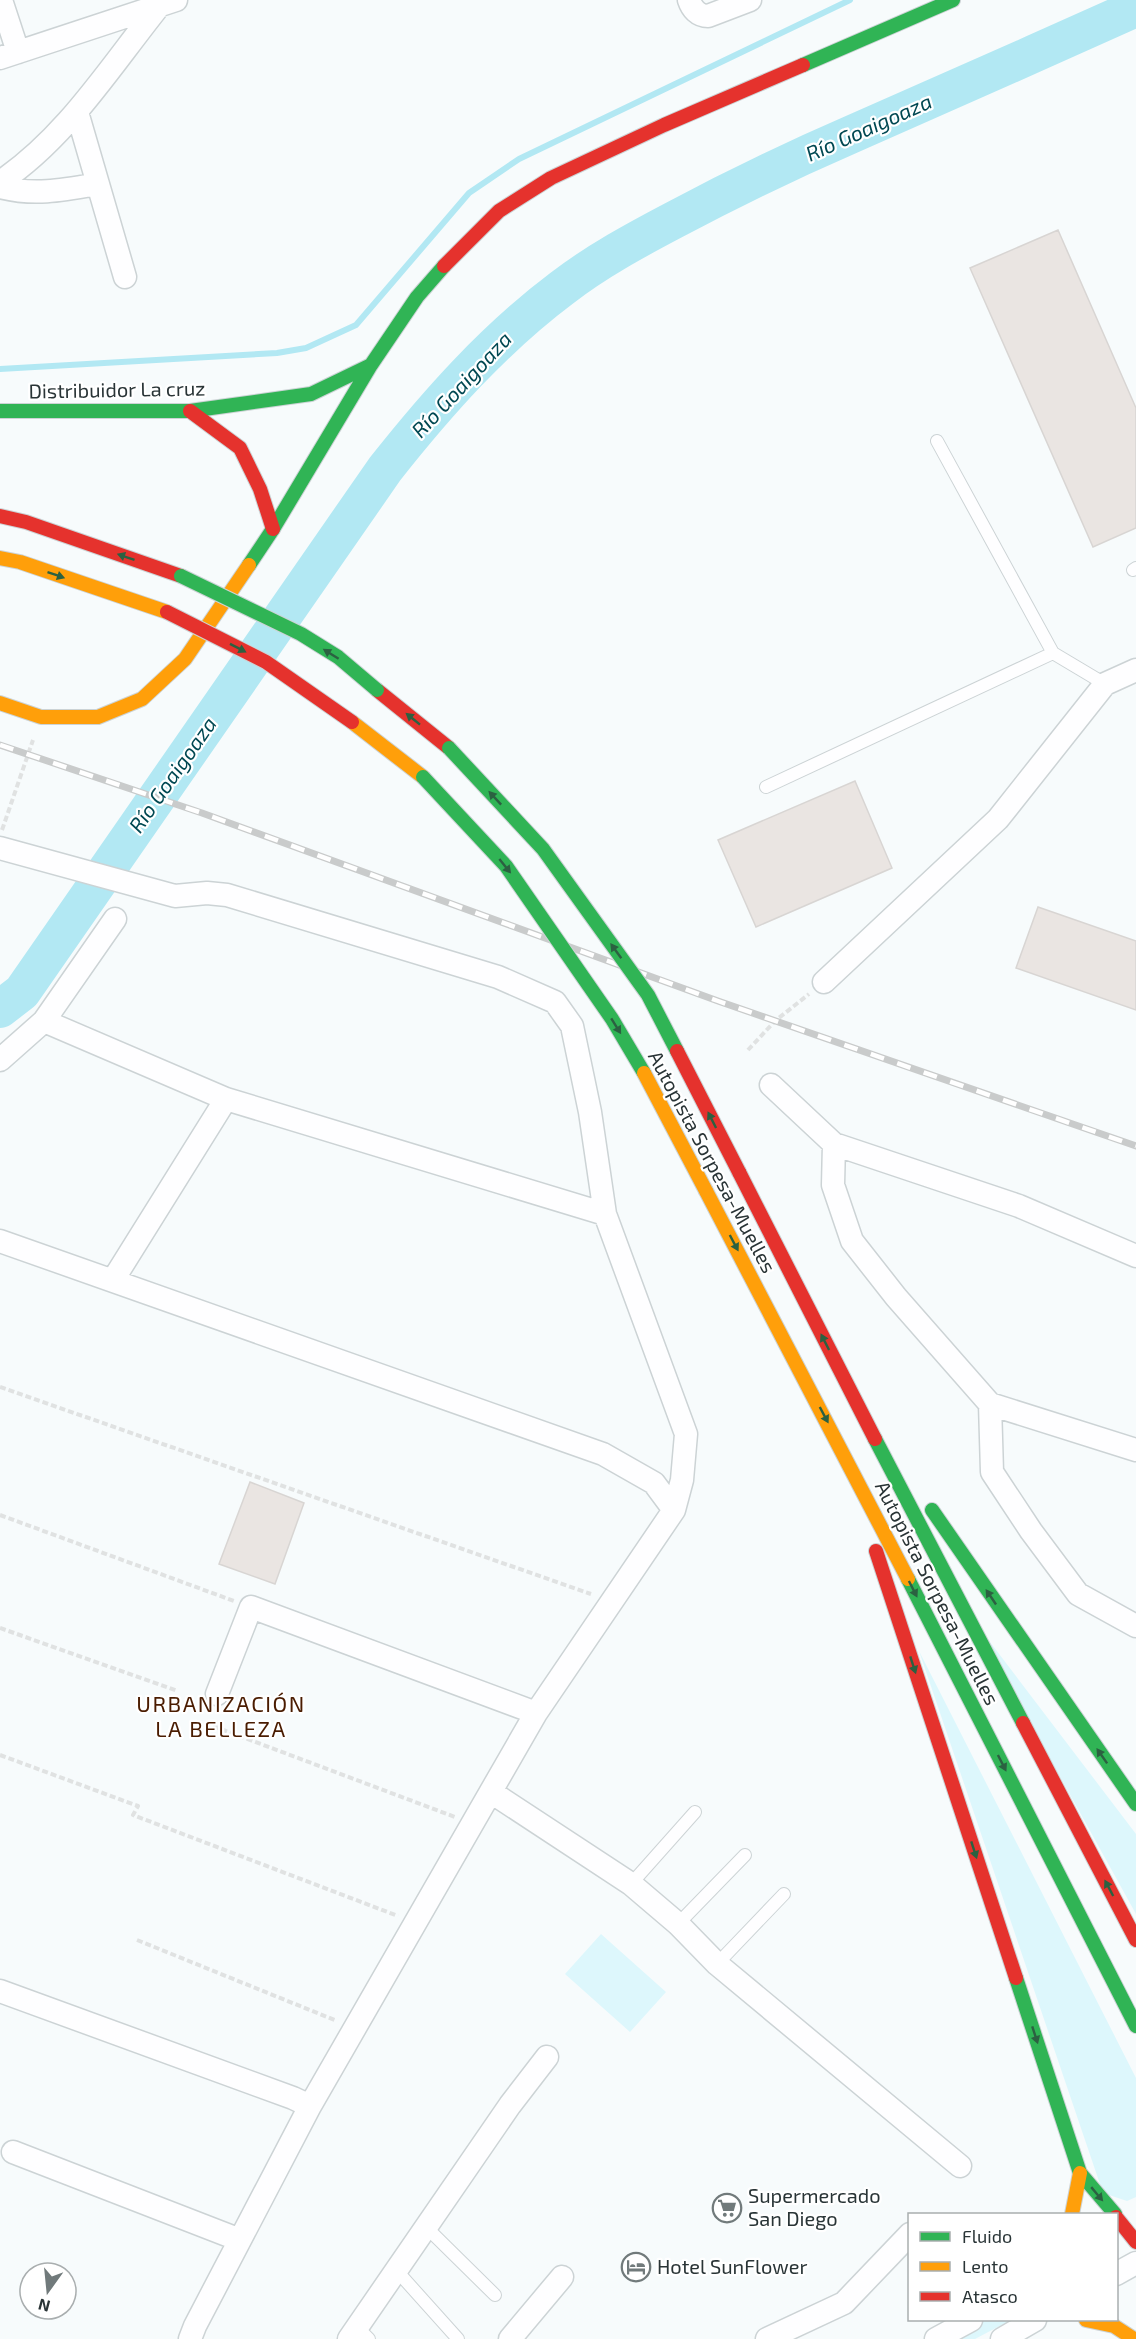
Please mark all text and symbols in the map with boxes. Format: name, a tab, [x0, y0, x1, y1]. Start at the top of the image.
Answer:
water label: Río Goaigoaza	[801, 88, 935, 166]
water label: Río Goaigoaza	[406, 326, 516, 442]
street label: Distribuidor La cruz	[28, 375, 206, 403]
one-way arrow	[117, 551, 135, 561]
one-way arrow	[47, 570, 65, 580]
one-way arrow	[229, 642, 247, 652]
one-way arrow	[323, 648, 339, 659]
water label: Río Goaigoaza	[123, 712, 221, 837]
one-way arrow	[405, 713, 421, 726]
one-way arrow	[489, 792, 503, 806]
one-way arrow	[499, 858, 512, 874]
one-way arrow	[610, 944, 622, 960]
one-way arrow	[610, 1018, 622, 1034]
street label: Autopista Sorpesa-Muelles	[644, 1046, 782, 1277]
one-way arrow	[707, 1112, 717, 1129]
one-way arrow	[728, 1234, 738, 1252]
one-way arrow	[820, 1334, 829, 1351]
one-way arrow	[819, 1407, 829, 1424]
street label: Autopista Sorpesa-Muelles	[871, 1477, 1005, 1709]
one-way arrow	[908, 1581, 918, 1598]
one-way arrow	[985, 1588, 996, 1605]
one-way arrow	[909, 1656, 918, 1674]
district label: URBANIZACIÓN LA BELLEZA	[136, 1690, 306, 1741]
one-way arrow	[1096, 1749, 1108, 1765]
one-way arrow	[997, 1754, 1006, 1771]
one-way arrow	[970, 1841, 979, 1859]
one-way arrow	[1104, 1879, 1114, 1896]
one-way arrow	[1030, 2026, 1040, 2044]
place label: Supermercado San Diego	[748, 2183, 881, 2230]
one-way arrow	[1091, 2186, 1104, 2202]
supermarket icon: Supermercado San Diego	[711, 2192, 743, 2224]
legend	[908, 2213, 1118, 2321]
text: Fluido	[962, 2225, 1012, 2247]
hotel icon: Hotel SunFlower	[620, 2251, 652, 2283]
place label: Hotel SunFlower	[657, 2254, 807, 2278]
text: Lento	[962, 2255, 1008, 2277]
north arrow	[18, 2261, 78, 2321]
text: Atasco	[962, 2285, 1018, 2307]
text: N	[36, 2295, 52, 2317]

